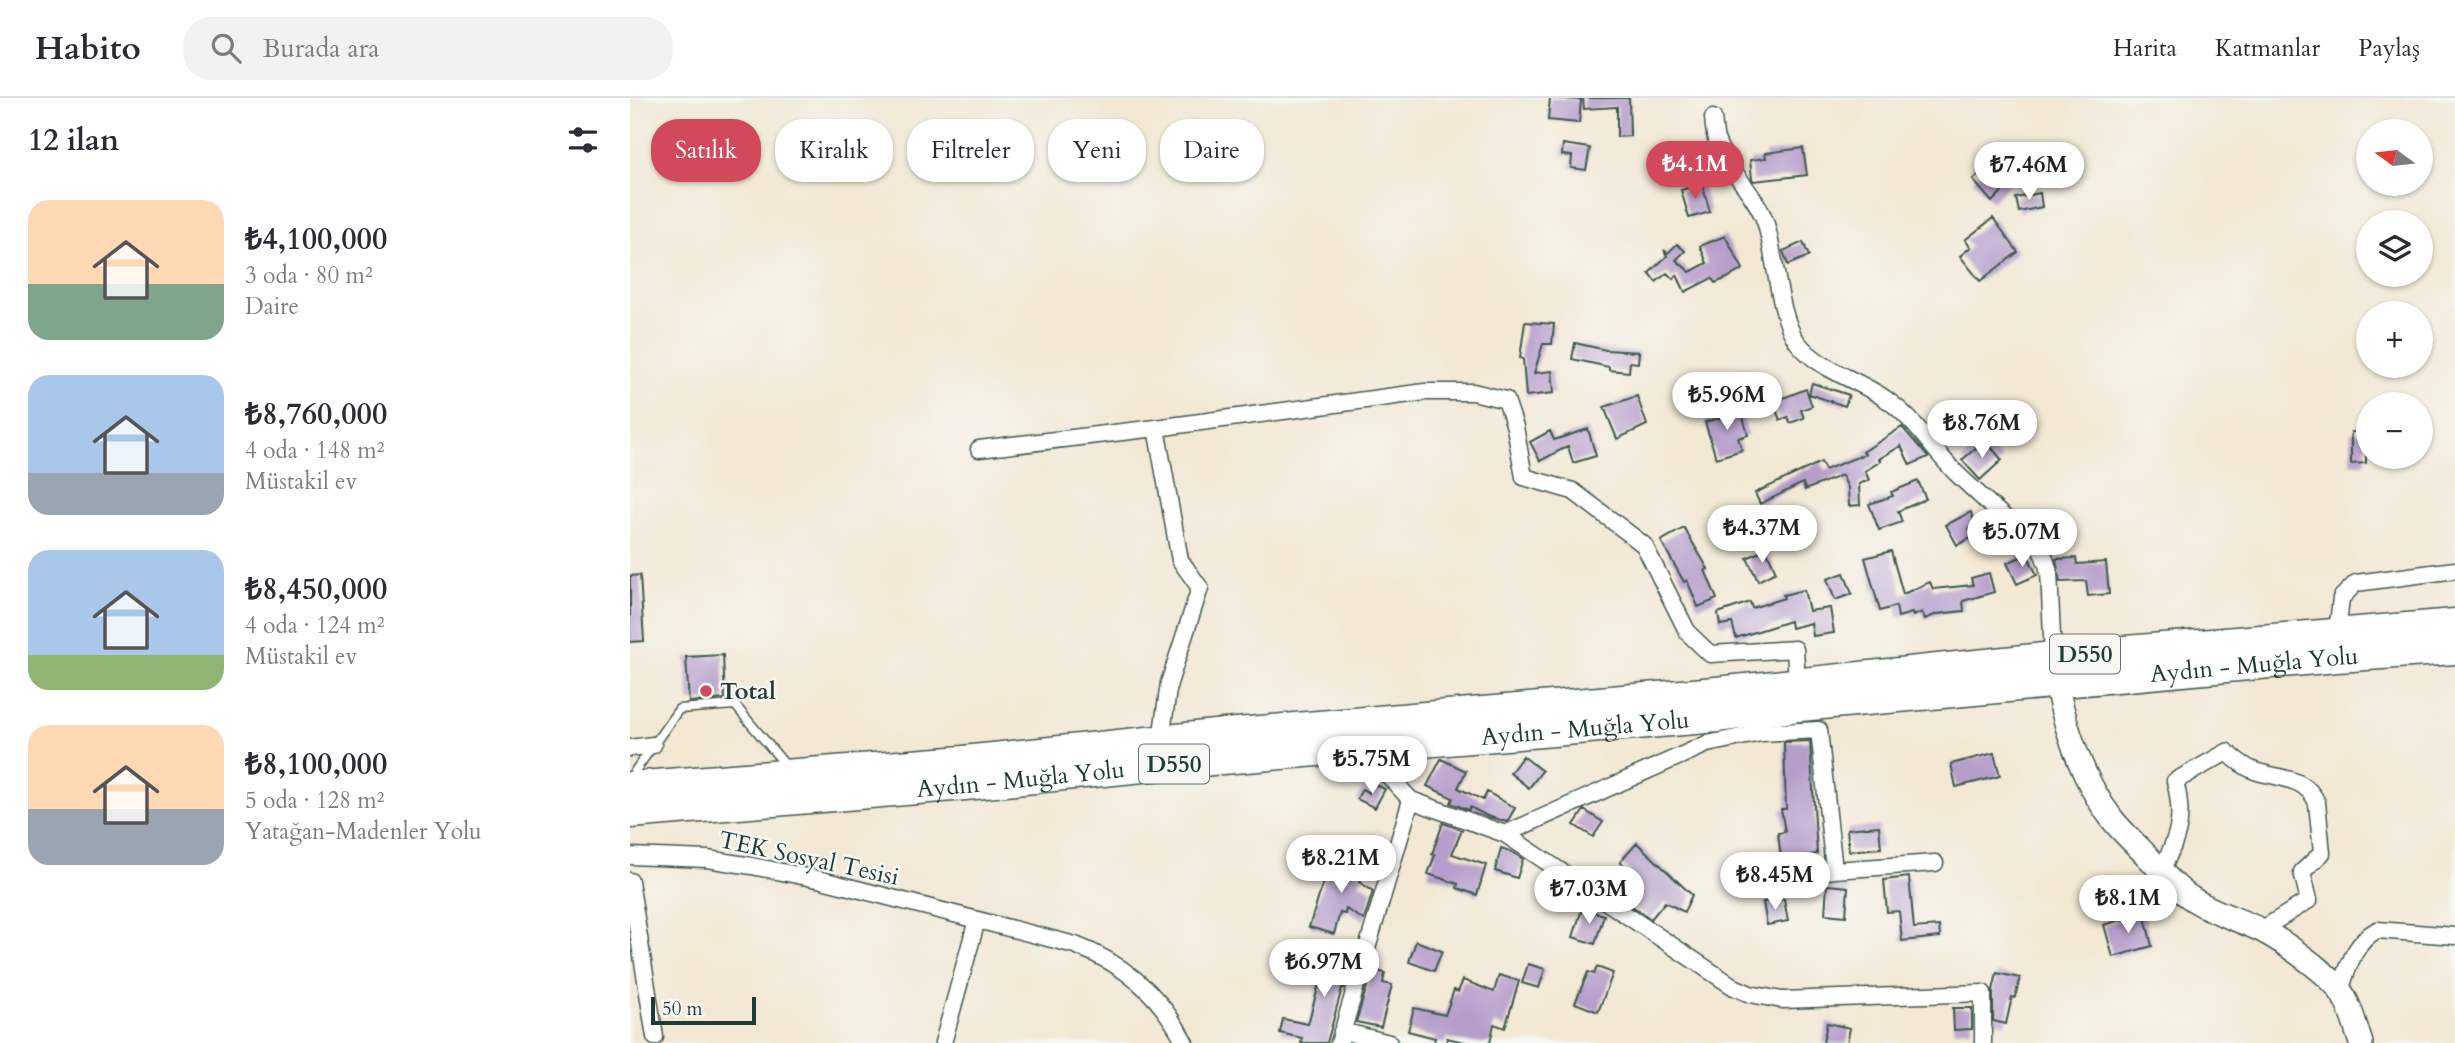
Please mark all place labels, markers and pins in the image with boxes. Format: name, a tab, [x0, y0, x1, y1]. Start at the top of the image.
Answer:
pin: ₺4.1M	[1646, 141, 1744, 201]
pin: ₺7.46M	[1972, 142, 2086, 202]
pin: ₺5.96M	[1670, 372, 1784, 432]
pin: ₺8.76M	[1925, 400, 2039, 460]
pin: ₺4.37M	[1705, 505, 1819, 565]
pin: ₺5.07M	[1965, 510, 2079, 569]
place label: Total	[720, 675, 776, 708]
marker: Total	[698, 683, 714, 699]
pin: ₺5.75M	[1315, 736, 1429, 796]
pin: ₺8.21M	[1284, 836, 1398, 895]
pin: ₺8.45M	[1718, 852, 1832, 912]
pin: ₺7.03M	[1532, 866, 1646, 926]
pin: ₺8.1M	[2079, 876, 2177, 935]
pin: ₺6.97M	[1267, 940, 1381, 999]

